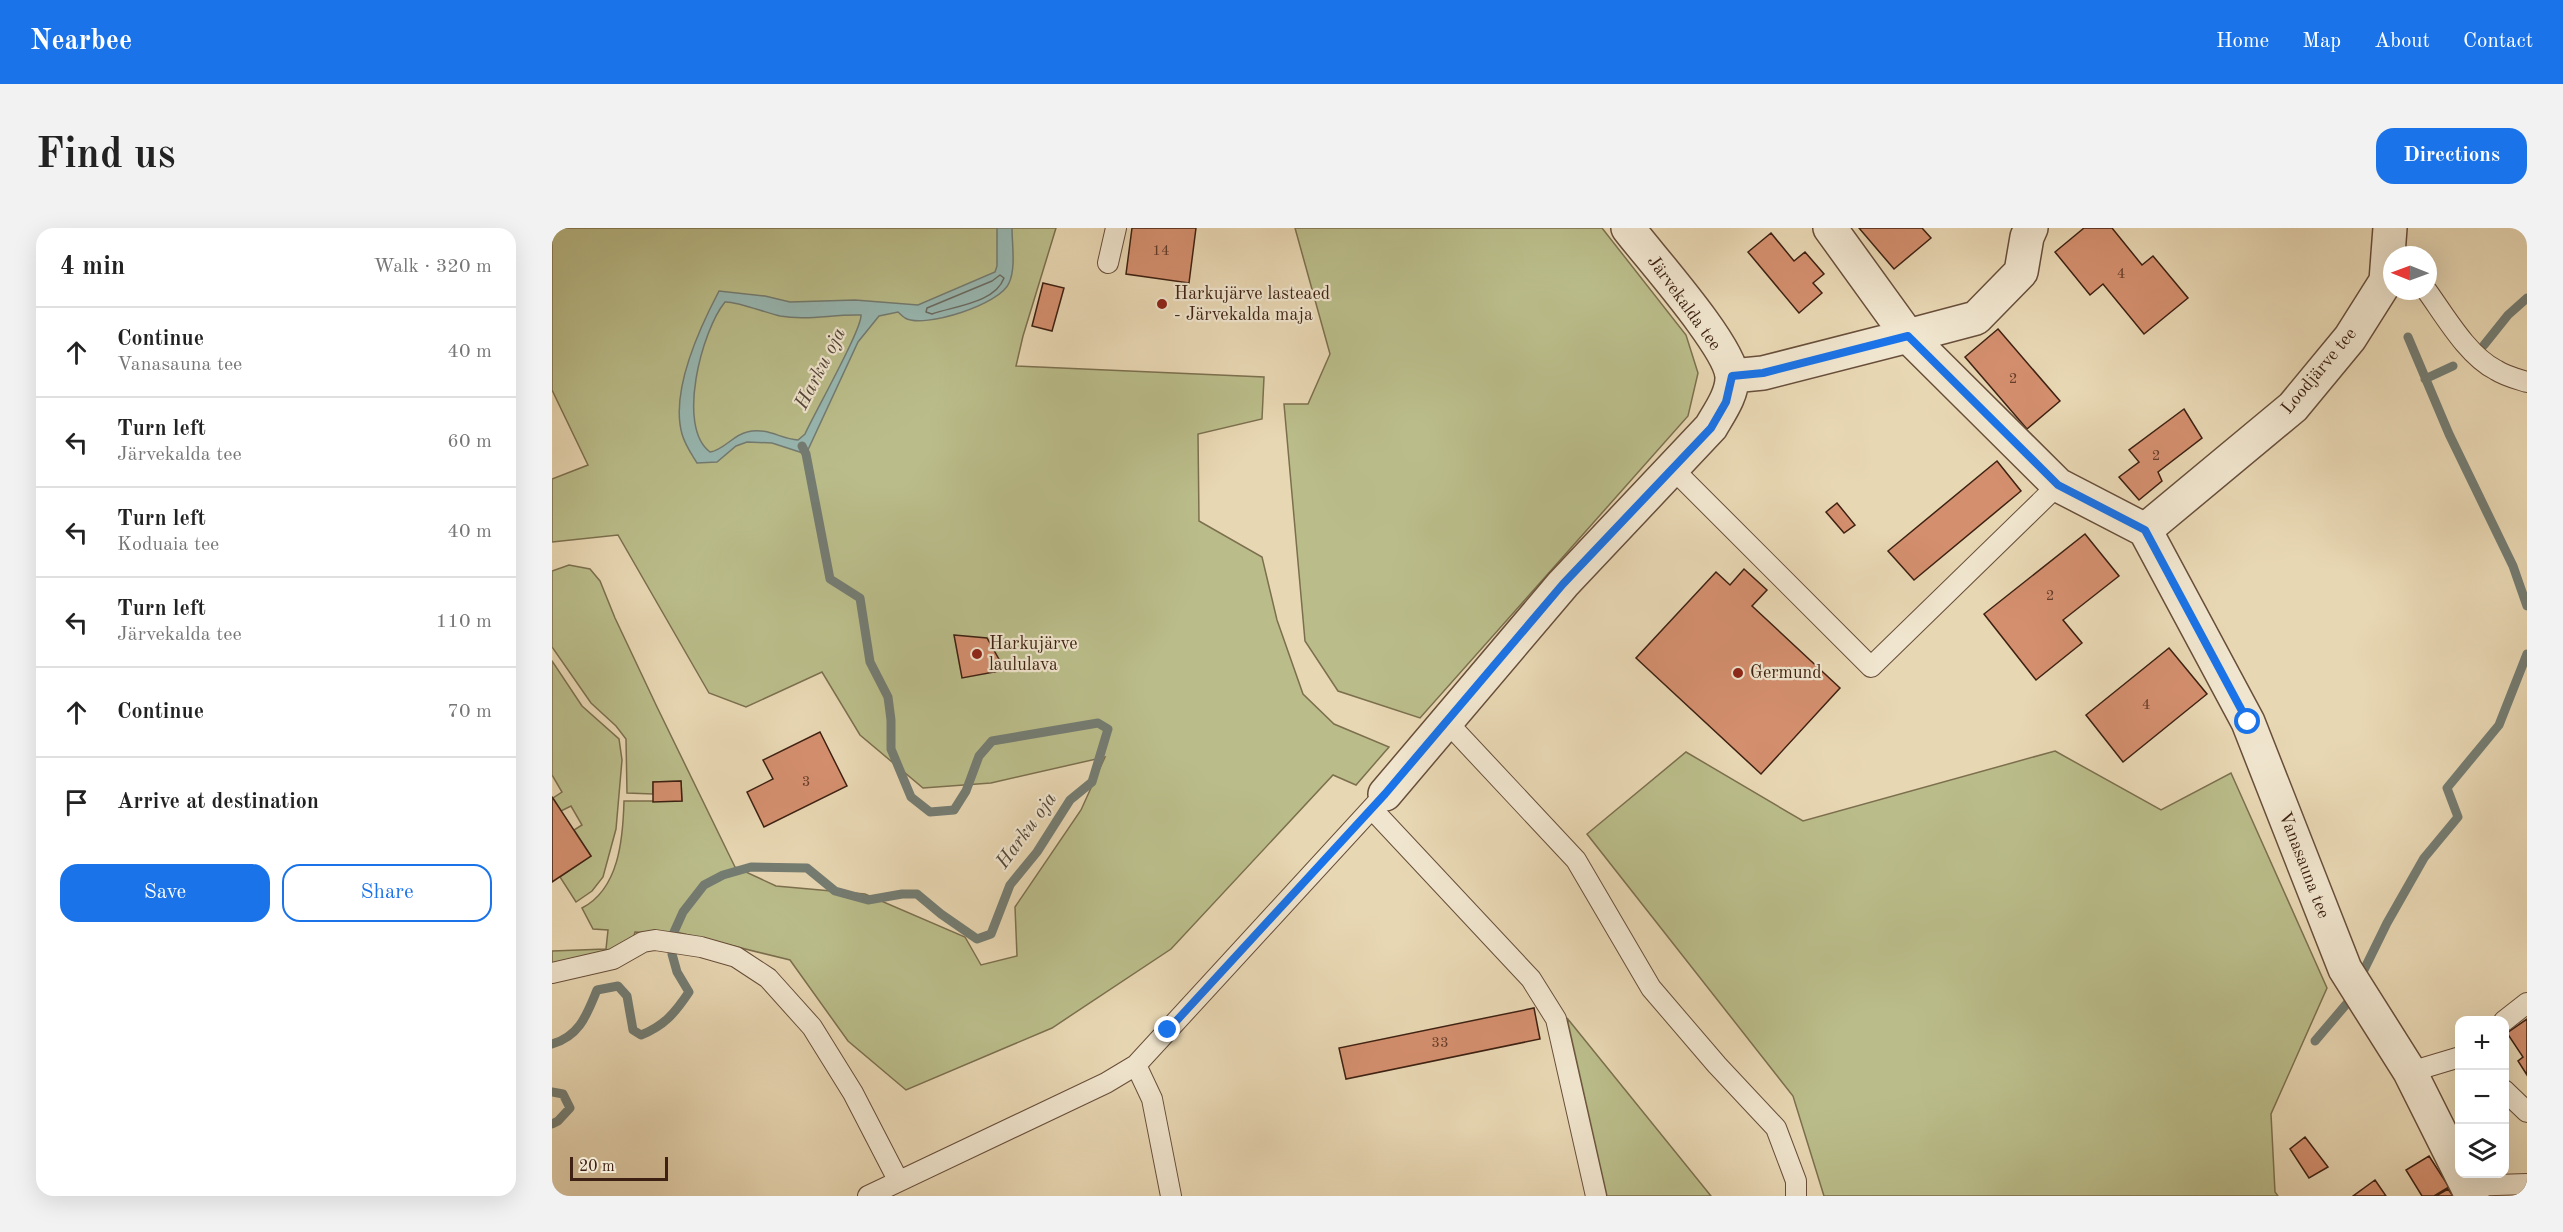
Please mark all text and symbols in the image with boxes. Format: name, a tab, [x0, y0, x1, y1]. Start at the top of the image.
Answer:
text: Nearbee	[30, 28, 132, 56]
text: Home	[2216, 31, 2269, 52]
text: Map	[2302, 31, 2341, 52]
text: About	[2374, 31, 2430, 52]
text: Contact	[2463, 31, 2533, 52]
button: Directions	[2376, 128, 2527, 184]
text: Find us	[36, 135, 175, 177]
house number: 14	[1152, 244, 1170, 259]
north arrow	[2383, 246, 2437, 300]
street label: Järvekalda tee	[1644, 252, 1724, 354]
text: 4 min	[60, 254, 125, 280]
text: Walk · 320 m	[373, 257, 492, 277]
house number: 4	[2117, 267, 2125, 282]
place label: Harkujärve lasteaed - Järvekalda maja	[1174, 285, 1330, 324]
marker: Harkujärve lasteaed - Järvekalda maja	[1155, 297, 1169, 311]
water label: Harku oja	[792, 325, 850, 414]
street label: Loodjärve tee	[2278, 325, 2360, 417]
text: Continue	[117, 328, 204, 350]
icon: ahead	[60, 336, 93, 369]
text: 40 m	[447, 342, 492, 362]
text: Vanasauna tee	[117, 355, 242, 375]
house number: 2	[2009, 372, 2017, 387]
text: Turn left	[117, 418, 206, 440]
icon: left	[60, 426, 93, 459]
text: 60 m	[447, 432, 492, 452]
text: Järvekalda tee	[117, 445, 242, 465]
house number: 2	[2152, 449, 2160, 464]
text: Turn left	[117, 508, 206, 530]
icon: left	[60, 516, 93, 549]
text: 40 m	[447, 522, 492, 542]
text: Koduaia tee	[117, 535, 219, 555]
house number: 2	[2046, 589, 2054, 604]
text: Turn left	[117, 598, 206, 620]
icon: left	[60, 606, 93, 639]
text: 110 m	[436, 612, 492, 632]
text: Järvekalda tee	[117, 625, 242, 645]
place label: Harkujärve laululava	[989, 635, 1077, 674]
marker: Harkujärve laululava	[970, 647, 984, 661]
place label: Germund	[1750, 664, 1822, 682]
marker: Germund	[1731, 666, 1745, 680]
icon: ahead	[60, 696, 93, 729]
house number: 4	[2142, 698, 2150, 713]
text: Continue	[117, 701, 204, 723]
text: 70 m	[447, 702, 492, 722]
route start	[2234, 708, 2260, 734]
house number: 3	[802, 775, 810, 790]
icon: arrive	[60, 786, 93, 819]
water label: Harku oja	[992, 789, 1061, 874]
text: Arrive at destination	[117, 791, 319, 813]
street label: Vanasauna tee	[2275, 809, 2333, 921]
button: Save	[60, 864, 270, 922]
button: Share	[282, 864, 492, 922]
route end	[1154, 1016, 1180, 1042]
map controls	[2455, 1016, 2509, 1178]
button: +	[2455, 1016, 2509, 1070]
house number: 33	[1431, 1036, 1449, 1051]
button: −	[2455, 1070, 2509, 1124]
button: layers	[2455, 1124, 2509, 1178]
scale bar	[570, 1154, 668, 1182]
text: 20 m	[579, 1159, 615, 1175]

